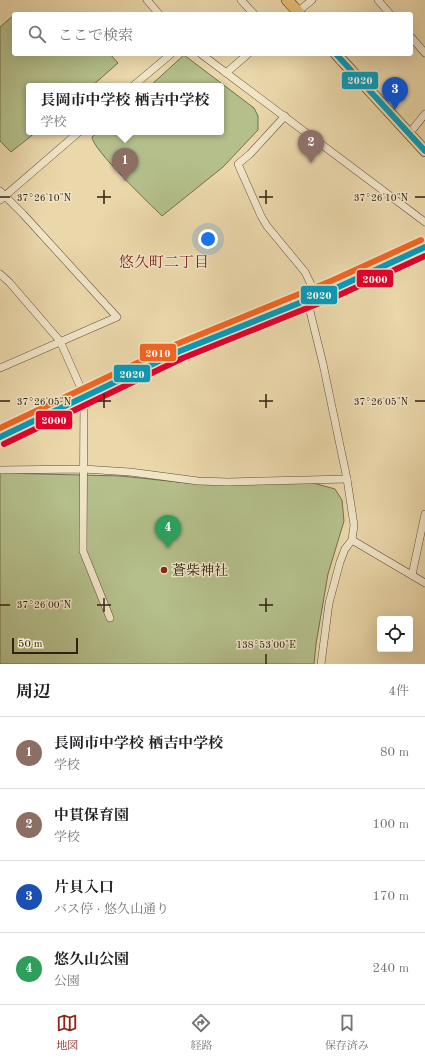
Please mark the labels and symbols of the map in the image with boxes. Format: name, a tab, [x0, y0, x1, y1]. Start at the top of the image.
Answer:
line badge: 2020	[341, 71, 379, 90]
text: 2020	[347, 76, 373, 87]
pin: 3	[382, 77, 408, 110]
pin: 2	[298, 130, 324, 163]
pin: 1	[112, 148, 138, 181]
text: 37°26'10"N	[17, 193, 72, 203]
text: 37°26'10"N	[354, 193, 409, 203]
your location	[198, 229, 218, 249]
district label: 悠久町二丁目	[119, 254, 209, 271]
line badge: 2000	[356, 269, 394, 288]
text: 2000	[362, 275, 388, 286]
line badge: 2020	[300, 285, 338, 305]
text: 2020	[306, 291, 332, 302]
line badge: 2010	[139, 343, 177, 362]
text: 2010	[145, 349, 171, 360]
line badge: 2020	[113, 364, 151, 383]
text: 2020	[119, 370, 145, 381]
text: 37°26'05"N	[17, 397, 72, 407]
text: 37°26'05"N	[354, 397, 409, 407]
line badge: 2000	[35, 410, 73, 430]
text: 2000	[41, 416, 67, 427]
pin: 4	[155, 515, 181, 548]
place label: 蒼柴神社	[172, 563, 228, 578]
marker: 蒼柴神社	[159, 565, 169, 575]
text: 37°26'00"N	[17, 600, 72, 610]
scale bar	[12, 636, 78, 655]
text: 138°53'00"E	[236, 640, 296, 650]

